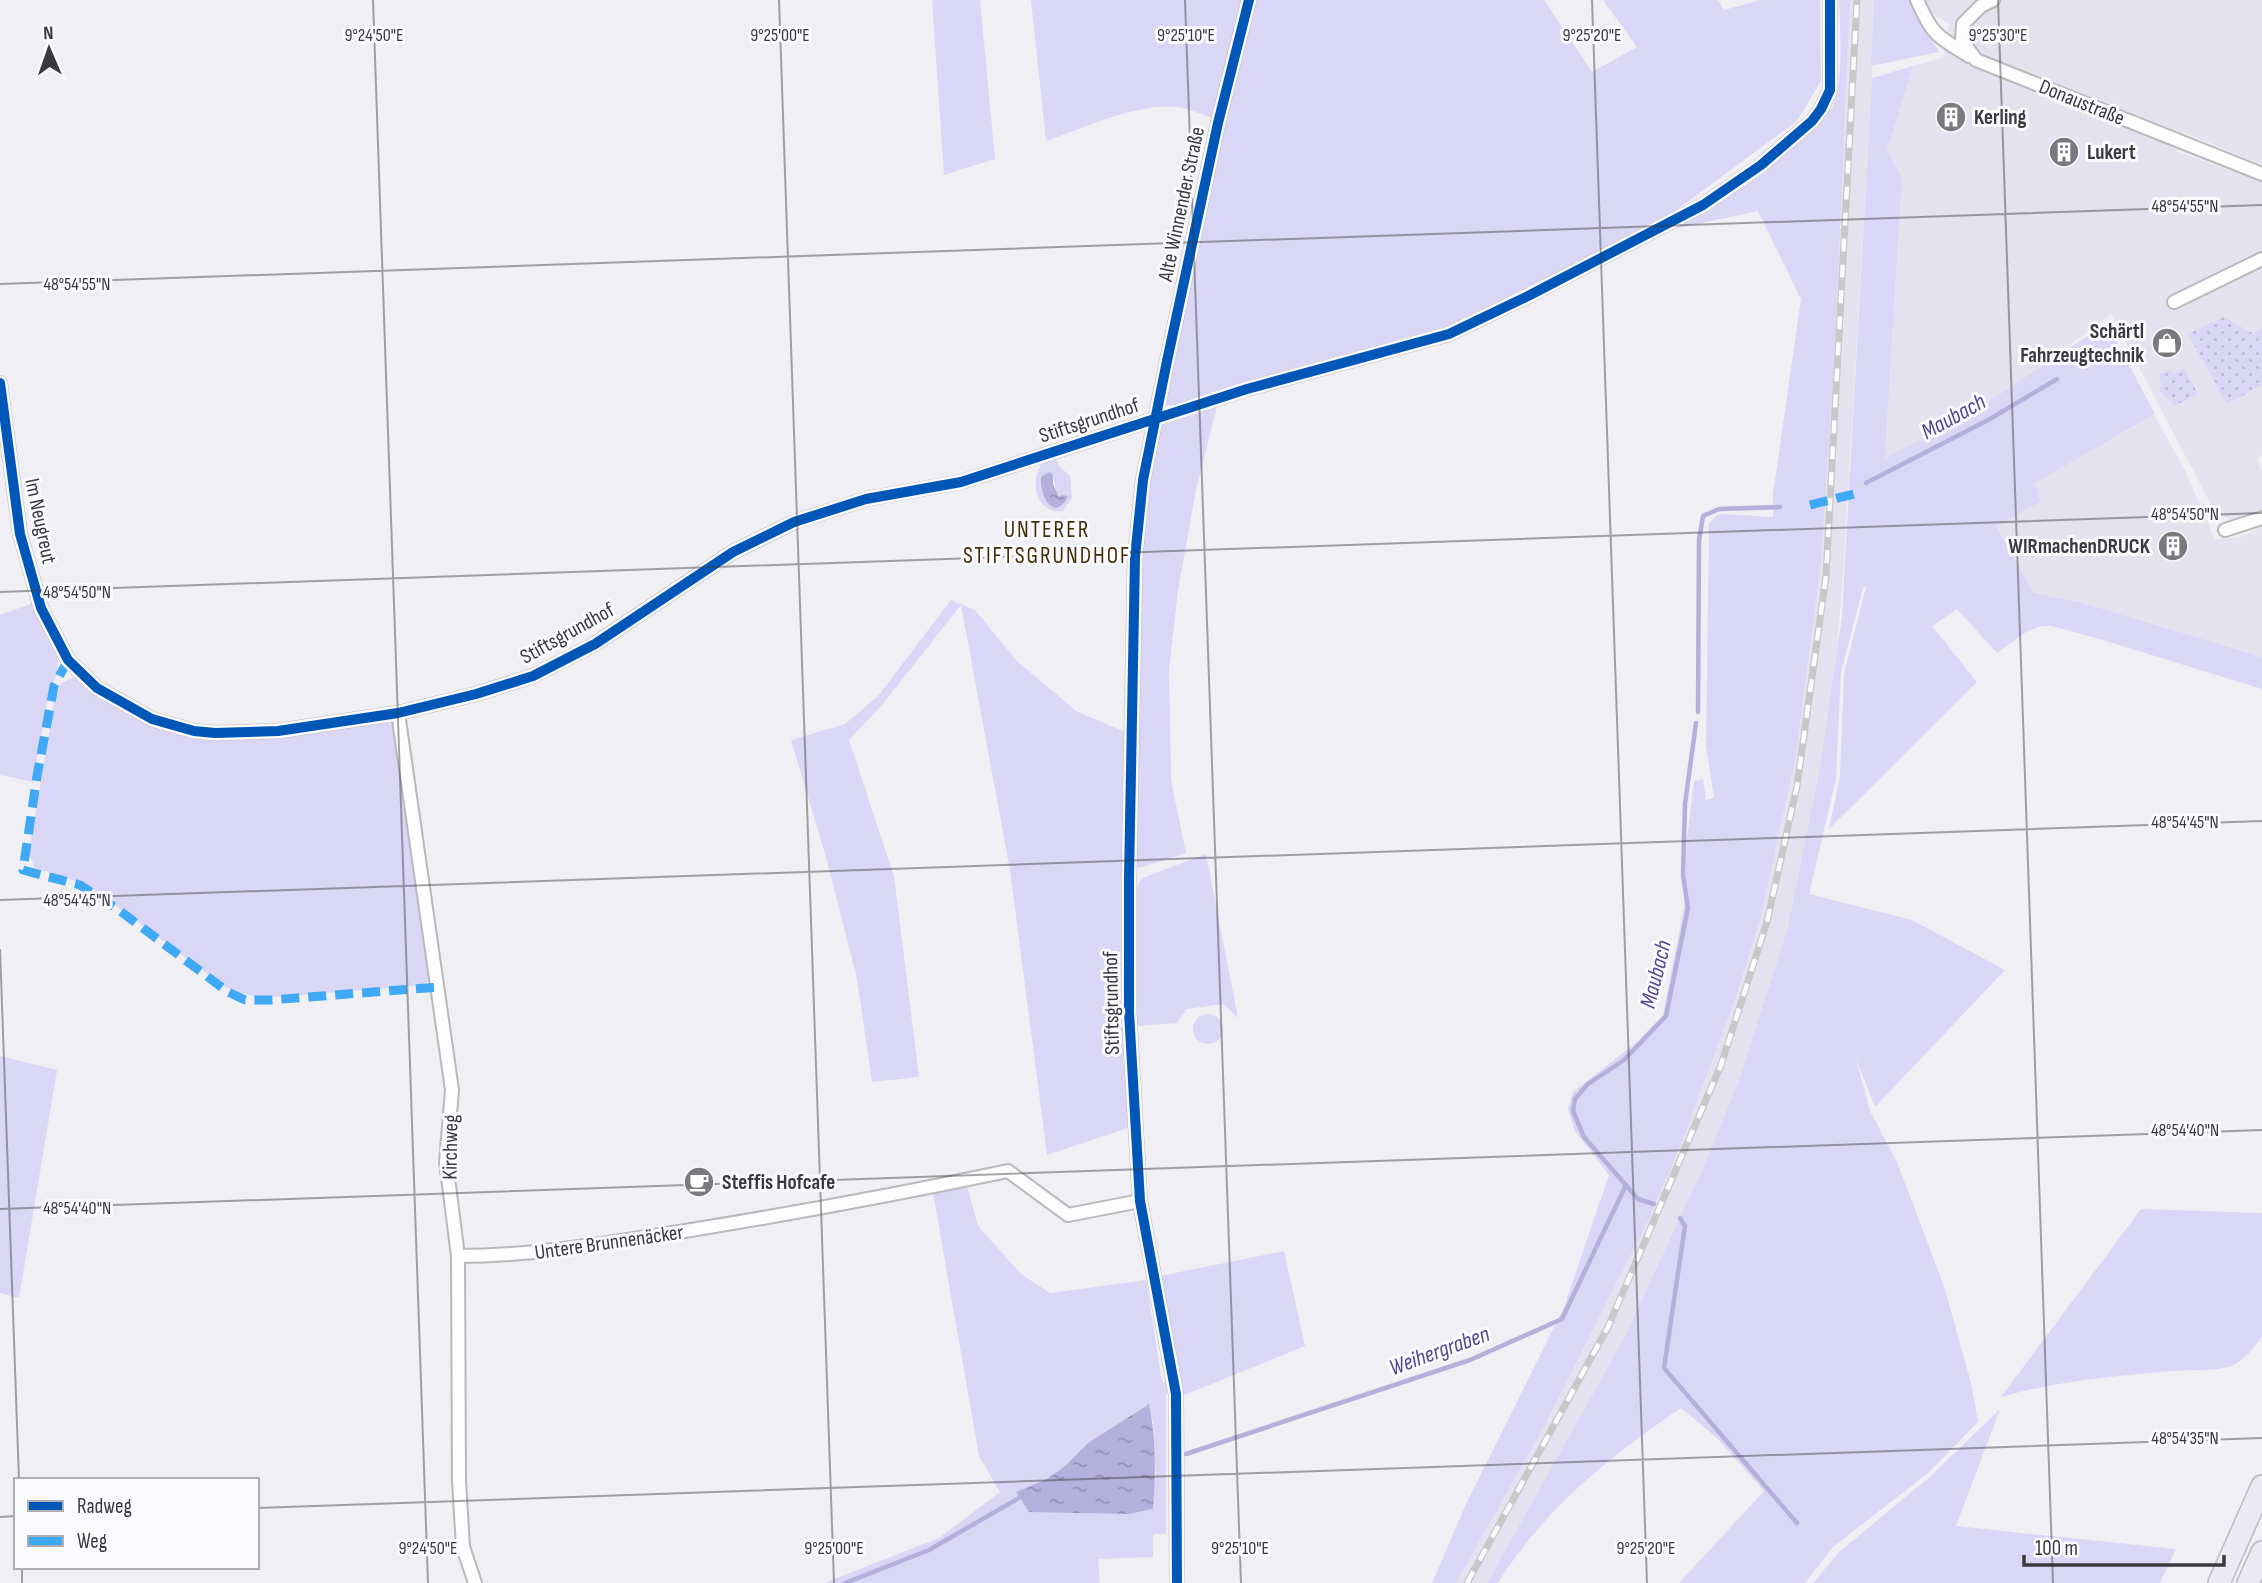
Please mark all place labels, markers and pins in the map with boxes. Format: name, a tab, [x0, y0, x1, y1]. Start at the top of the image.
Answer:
building icon: Kerling	[1934, 100, 1968, 134]
place label: Kerling	[1974, 105, 2027, 130]
building icon: Lukert	[2047, 135, 2081, 169]
place label: Lukert	[2087, 140, 2136, 165]
place label: Schärtl Fahrzeugtechnik	[2020, 319, 2144, 368]
shop icon: Schärtl Fahrzeugtechnik	[2150, 326, 2184, 360]
building icon: WIRmachenDRUCK	[2156, 529, 2190, 563]
place label: WIRmachenDRUCK	[2008, 534, 2151, 559]
cafe icon: Steffis Hofcafe	[682, 1165, 716, 1199]
place label: Steffis Hofcafe	[722, 1170, 835, 1195]

